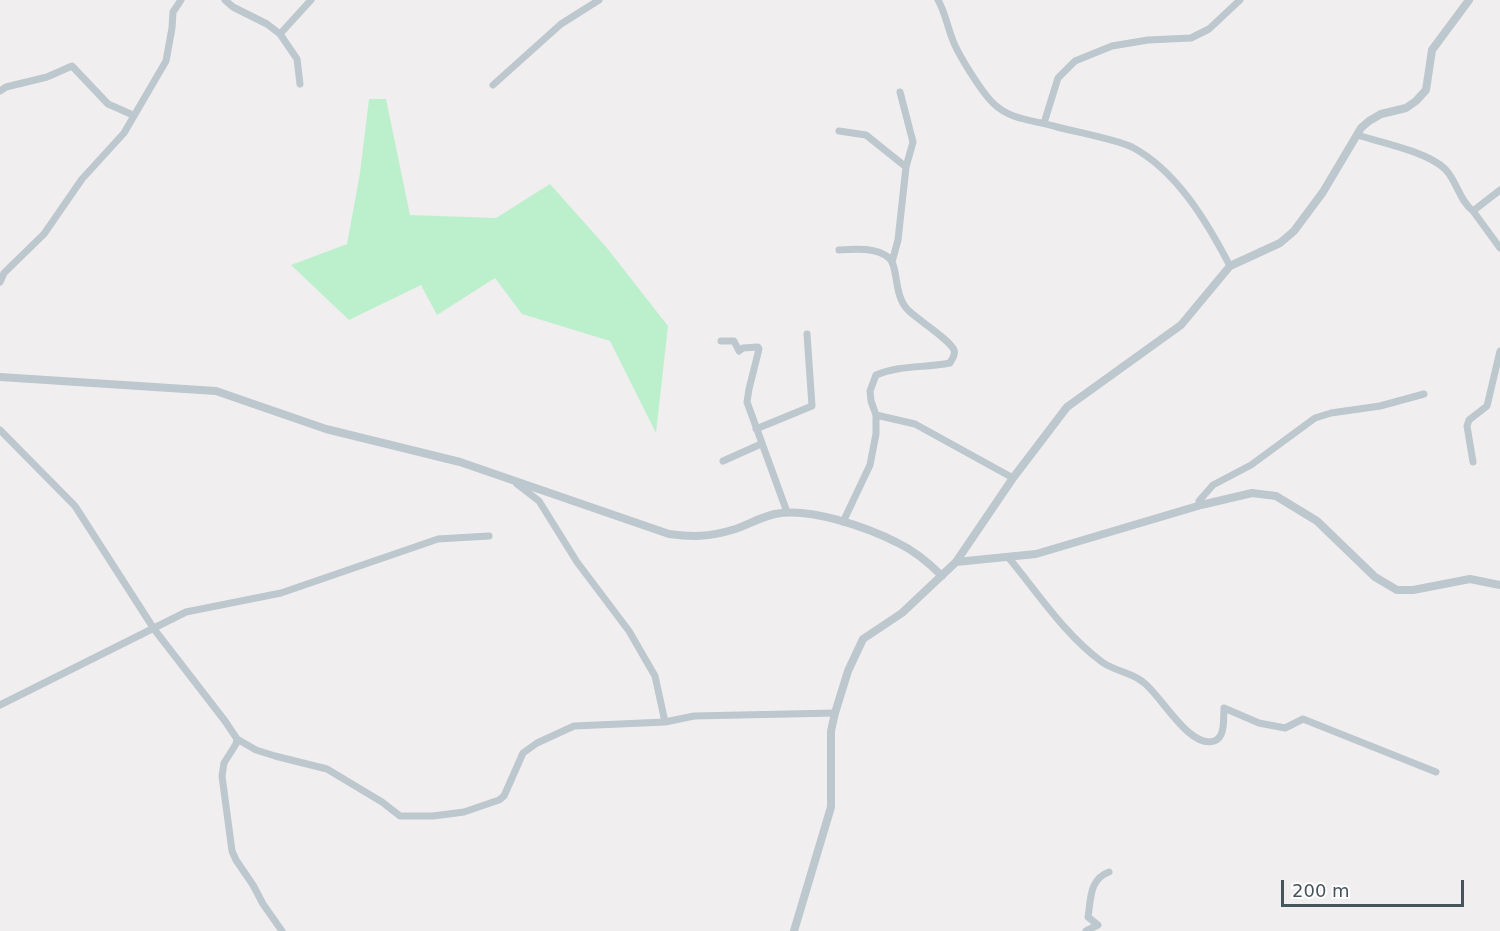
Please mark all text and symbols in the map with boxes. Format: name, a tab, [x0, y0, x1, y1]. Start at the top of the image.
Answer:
scale bar	[1284, 868, 1467, 906]
text: 200 m	[1292, 880, 1350, 901]

